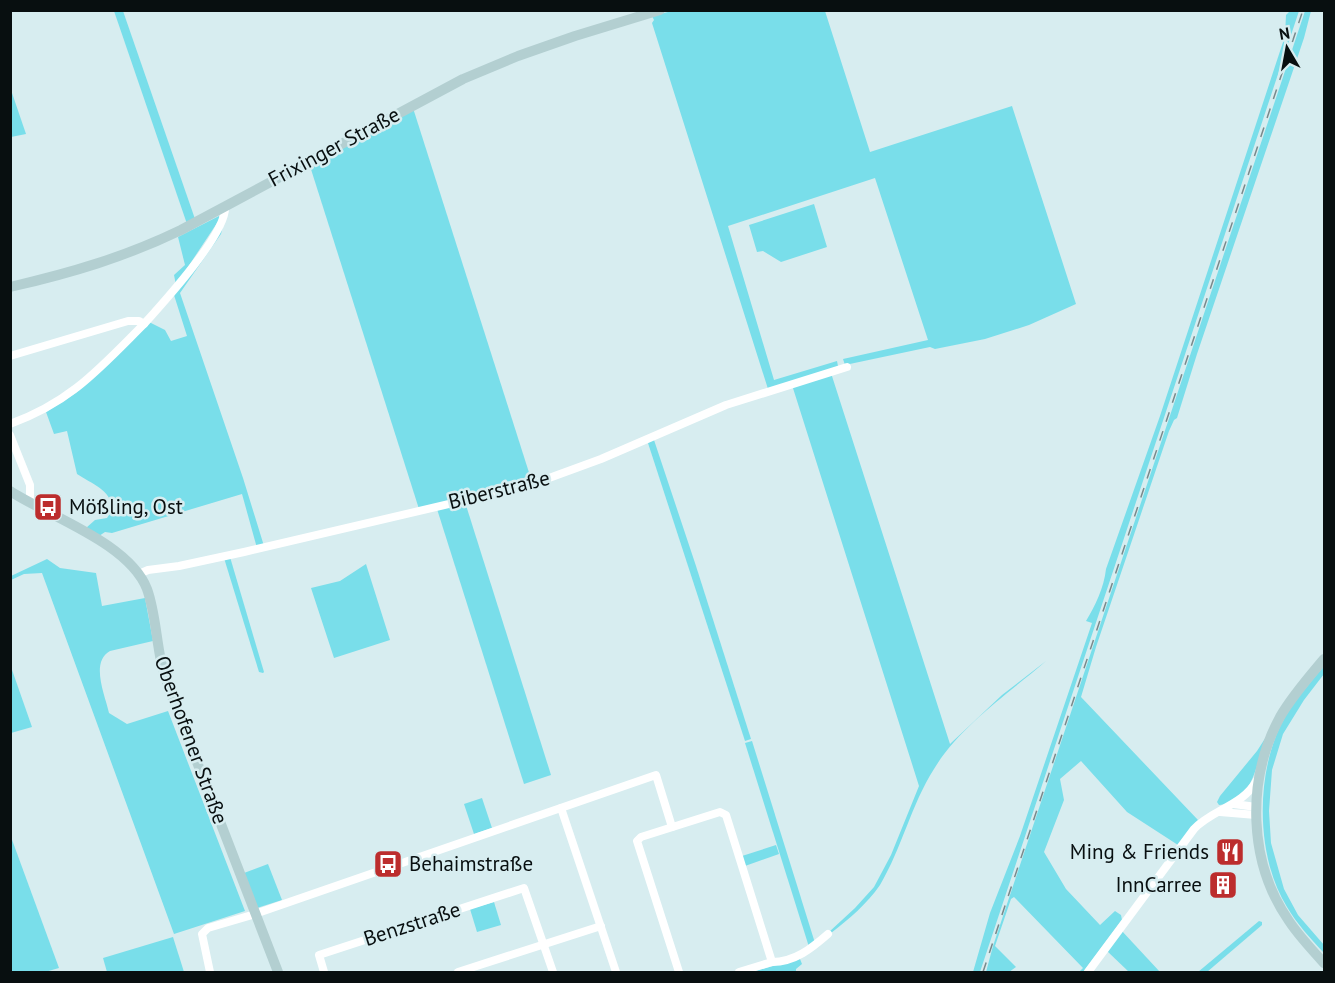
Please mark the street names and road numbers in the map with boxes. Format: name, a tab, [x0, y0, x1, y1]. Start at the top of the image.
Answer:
street label: Frixinger Straße	[263, 101, 404, 193]
street label: Biberstraße	[445, 464, 552, 515]
street label: Oberhofener Straße	[149, 652, 234, 828]
street label: Benzstraße	[360, 895, 464, 952]

